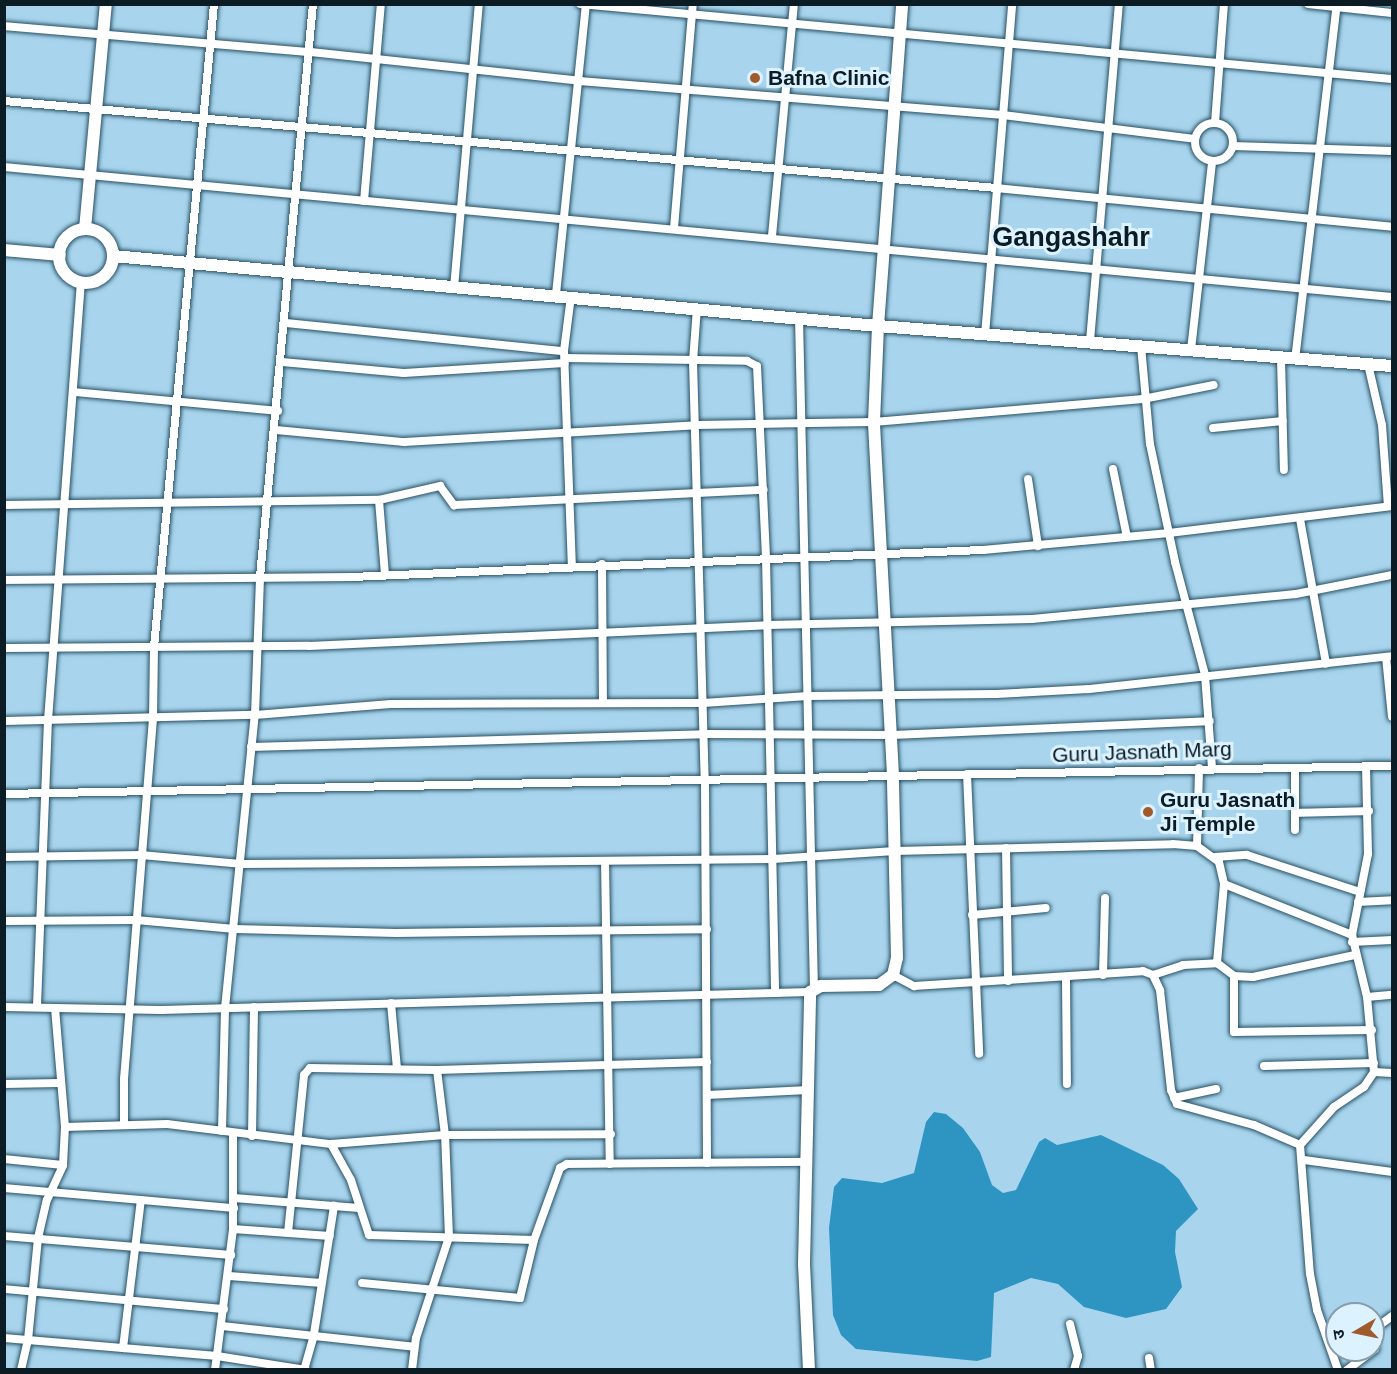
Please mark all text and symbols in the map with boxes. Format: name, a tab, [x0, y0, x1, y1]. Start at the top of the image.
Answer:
place label: Bafna Clinic	[768, 65, 889, 91]
marker: Bafna Clinic	[746, 69, 764, 87]
district label: Gangashahr	[992, 222, 1150, 254]
street label: Guru Jasnath Marg	[1052, 736, 1232, 768]
place label: Guru Jasnath Ji Temple	[1160, 787, 1295, 837]
marker: Guru Jasnath Ji Temple	[1141, 805, 1155, 819]
north arrow	[1325, 1302, 1385, 1362]
text: उ	[1330, 1329, 1348, 1341]

